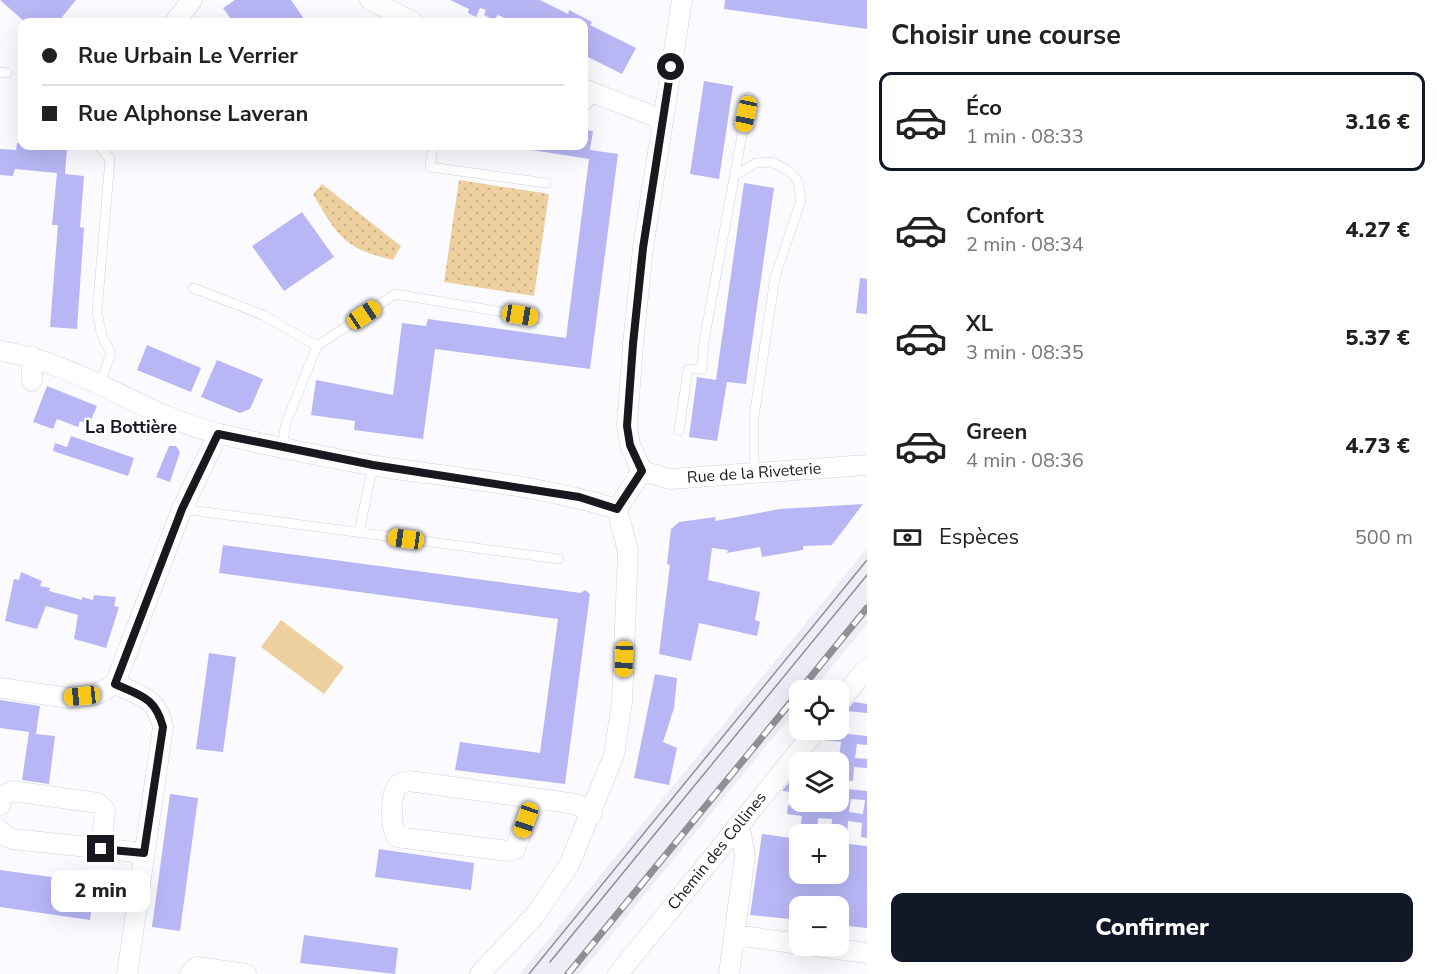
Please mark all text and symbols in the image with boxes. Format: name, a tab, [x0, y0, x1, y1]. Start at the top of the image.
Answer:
text: Choisir une course	[891, 17, 1121, 54]
text: Rue Urbain Le Verrier	[78, 41, 298, 71]
route start	[657, 53, 684, 80]
text: Éco	[966, 93, 1002, 123]
car	[733, 95, 759, 133]
icon: car	[894, 95, 948, 149]
text: Rue Alphonse Laveran	[78, 99, 308, 129]
text: 3.16 €	[1345, 107, 1410, 137]
text: 1 min · 08:33	[966, 123, 1084, 150]
text: Confort	[966, 201, 1044, 231]
icon: car	[894, 203, 948, 257]
text: 4.27 €	[1345, 215, 1410, 245]
text: 2 min · 08:34	[966, 231, 1084, 258]
car	[344, 297, 384, 333]
car	[501, 303, 539, 327]
text: XL	[966, 309, 993, 339]
icon: car	[894, 311, 948, 365]
text: 5.37 €	[1345, 323, 1410, 353]
text: 3 min · 08:35	[966, 339, 1084, 366]
district label: La Bottière	[85, 415, 177, 439]
text: Green	[966, 417, 1027, 447]
icon: car	[894, 419, 948, 473]
text: 4.73 €	[1345, 431, 1410, 461]
text: 4 min · 08:36	[966, 447, 1084, 474]
street label: Rue de la Riveterie	[686, 457, 822, 489]
icon: cash	[891, 521, 924, 554]
text: Espèces	[939, 522, 1019, 552]
text: 500 m	[1355, 524, 1413, 551]
car	[387, 528, 425, 550]
car	[614, 641, 634, 677]
map controls	[789, 680, 849, 956]
button: locate	[789, 680, 849, 740]
car	[63, 685, 101, 707]
button: layers	[789, 752, 849, 812]
street label: Chemin des Collines	[662, 787, 772, 915]
car	[512, 800, 540, 840]
button: +	[789, 824, 849, 884]
route end	[87, 835, 114, 862]
callout: 2 min	[51, 870, 150, 912]
text: 2 min	[74, 877, 127, 904]
button: Confirmer	[891, 893, 1413, 962]
button: −	[789, 896, 849, 956]

